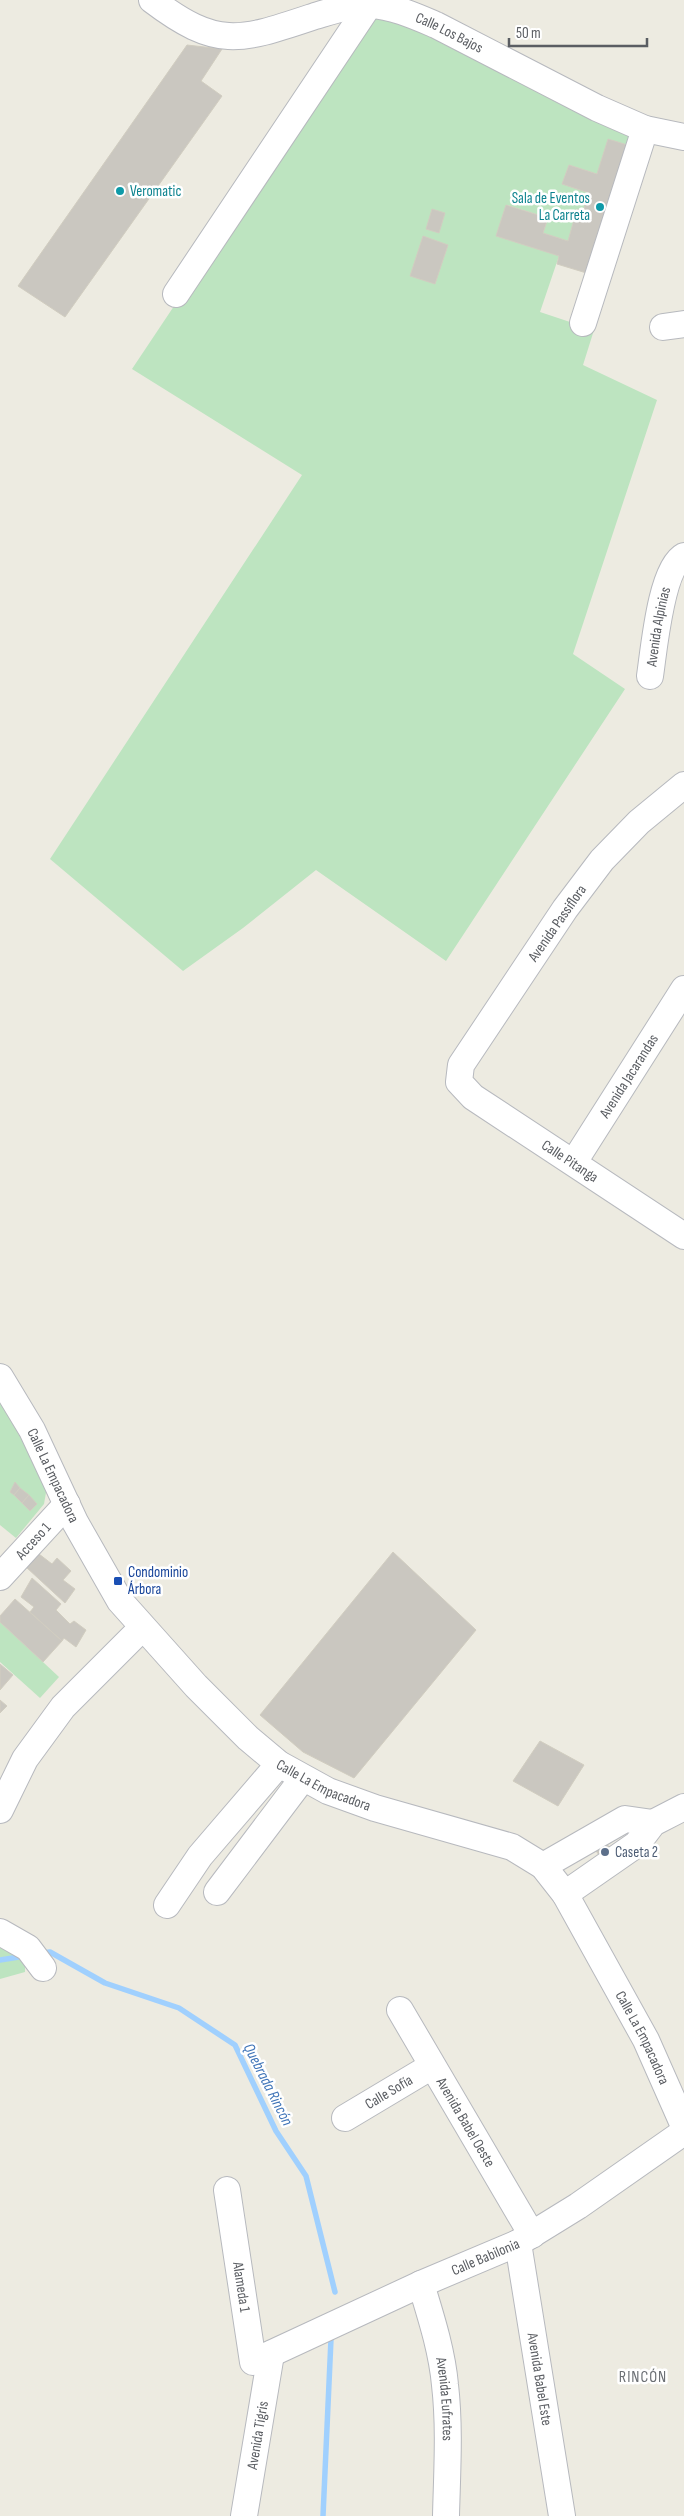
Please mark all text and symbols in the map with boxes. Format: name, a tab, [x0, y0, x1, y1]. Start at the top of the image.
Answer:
street label: Calle Los Bajos	[413, 8, 486, 58]
scale bar	[509, 15, 646, 47]
text: 50 m	[516, 24, 541, 43]
place label: Veromatic	[130, 182, 181, 201]
marker: Veromatic	[114, 185, 126, 197]
place label: Sala de Eventos La Carreta	[512, 189, 590, 225]
marker: Sala de Eventos La Carreta	[594, 201, 606, 213]
street label: Avenida Alpinias	[642, 585, 675, 669]
street label: Avenida Passiflora	[523, 881, 591, 966]
street label: Avenida Jacarandas	[595, 1031, 663, 1123]
street label: Calle Pitanga	[538, 1136, 602, 1187]
street label: Calle La Empacadora	[22, 1425, 83, 1526]
street label: Acceso 1	[11, 1518, 56, 1565]
place label: Condominio Árbora	[127, 1563, 188, 1599]
marker: Condominio Árbora	[112, 1575, 124, 1587]
street label: Calle La Empacadora	[273, 1755, 373, 1816]
place label: Caseta 2	[615, 1843, 658, 1862]
marker: Caseta 2	[599, 1846, 611, 1858]
street label: Calle La Empacadora	[611, 1988, 674, 2088]
water label: Quebrada Rincón	[239, 2040, 297, 2129]
street label: Calle Sofía	[362, 2071, 417, 2114]
street label: Avenida Babel Oeste	[431, 2073, 499, 2171]
street label: Calle Babilonia	[448, 2234, 523, 2280]
street label: Alameda 1	[228, 2260, 254, 2314]
street label: Avenida Babel Este	[522, 2331, 556, 2427]
street label: Avenida Eufrates	[431, 2355, 457, 2441]
district label: RINCÓN	[619, 2368, 667, 2387]
street label: Avenida Tigris	[243, 2400, 273, 2472]

